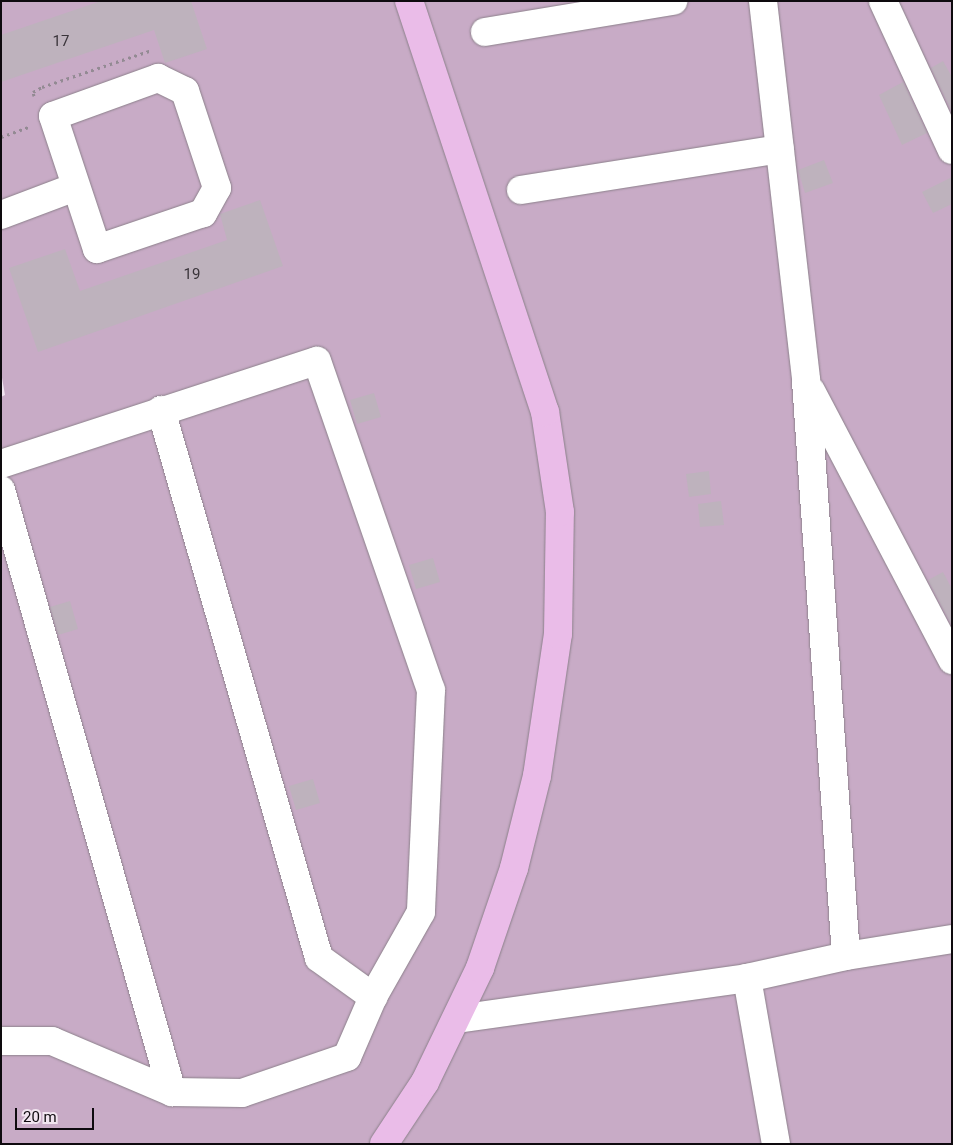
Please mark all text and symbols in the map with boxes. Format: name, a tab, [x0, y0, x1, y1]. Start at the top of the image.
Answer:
house number: 17	[53, 33, 69, 51]
house number: 19	[184, 266, 200, 284]
scale bar	[18, 1098, 96, 1130]
text: 20 m	[23, 1108, 57, 1126]

